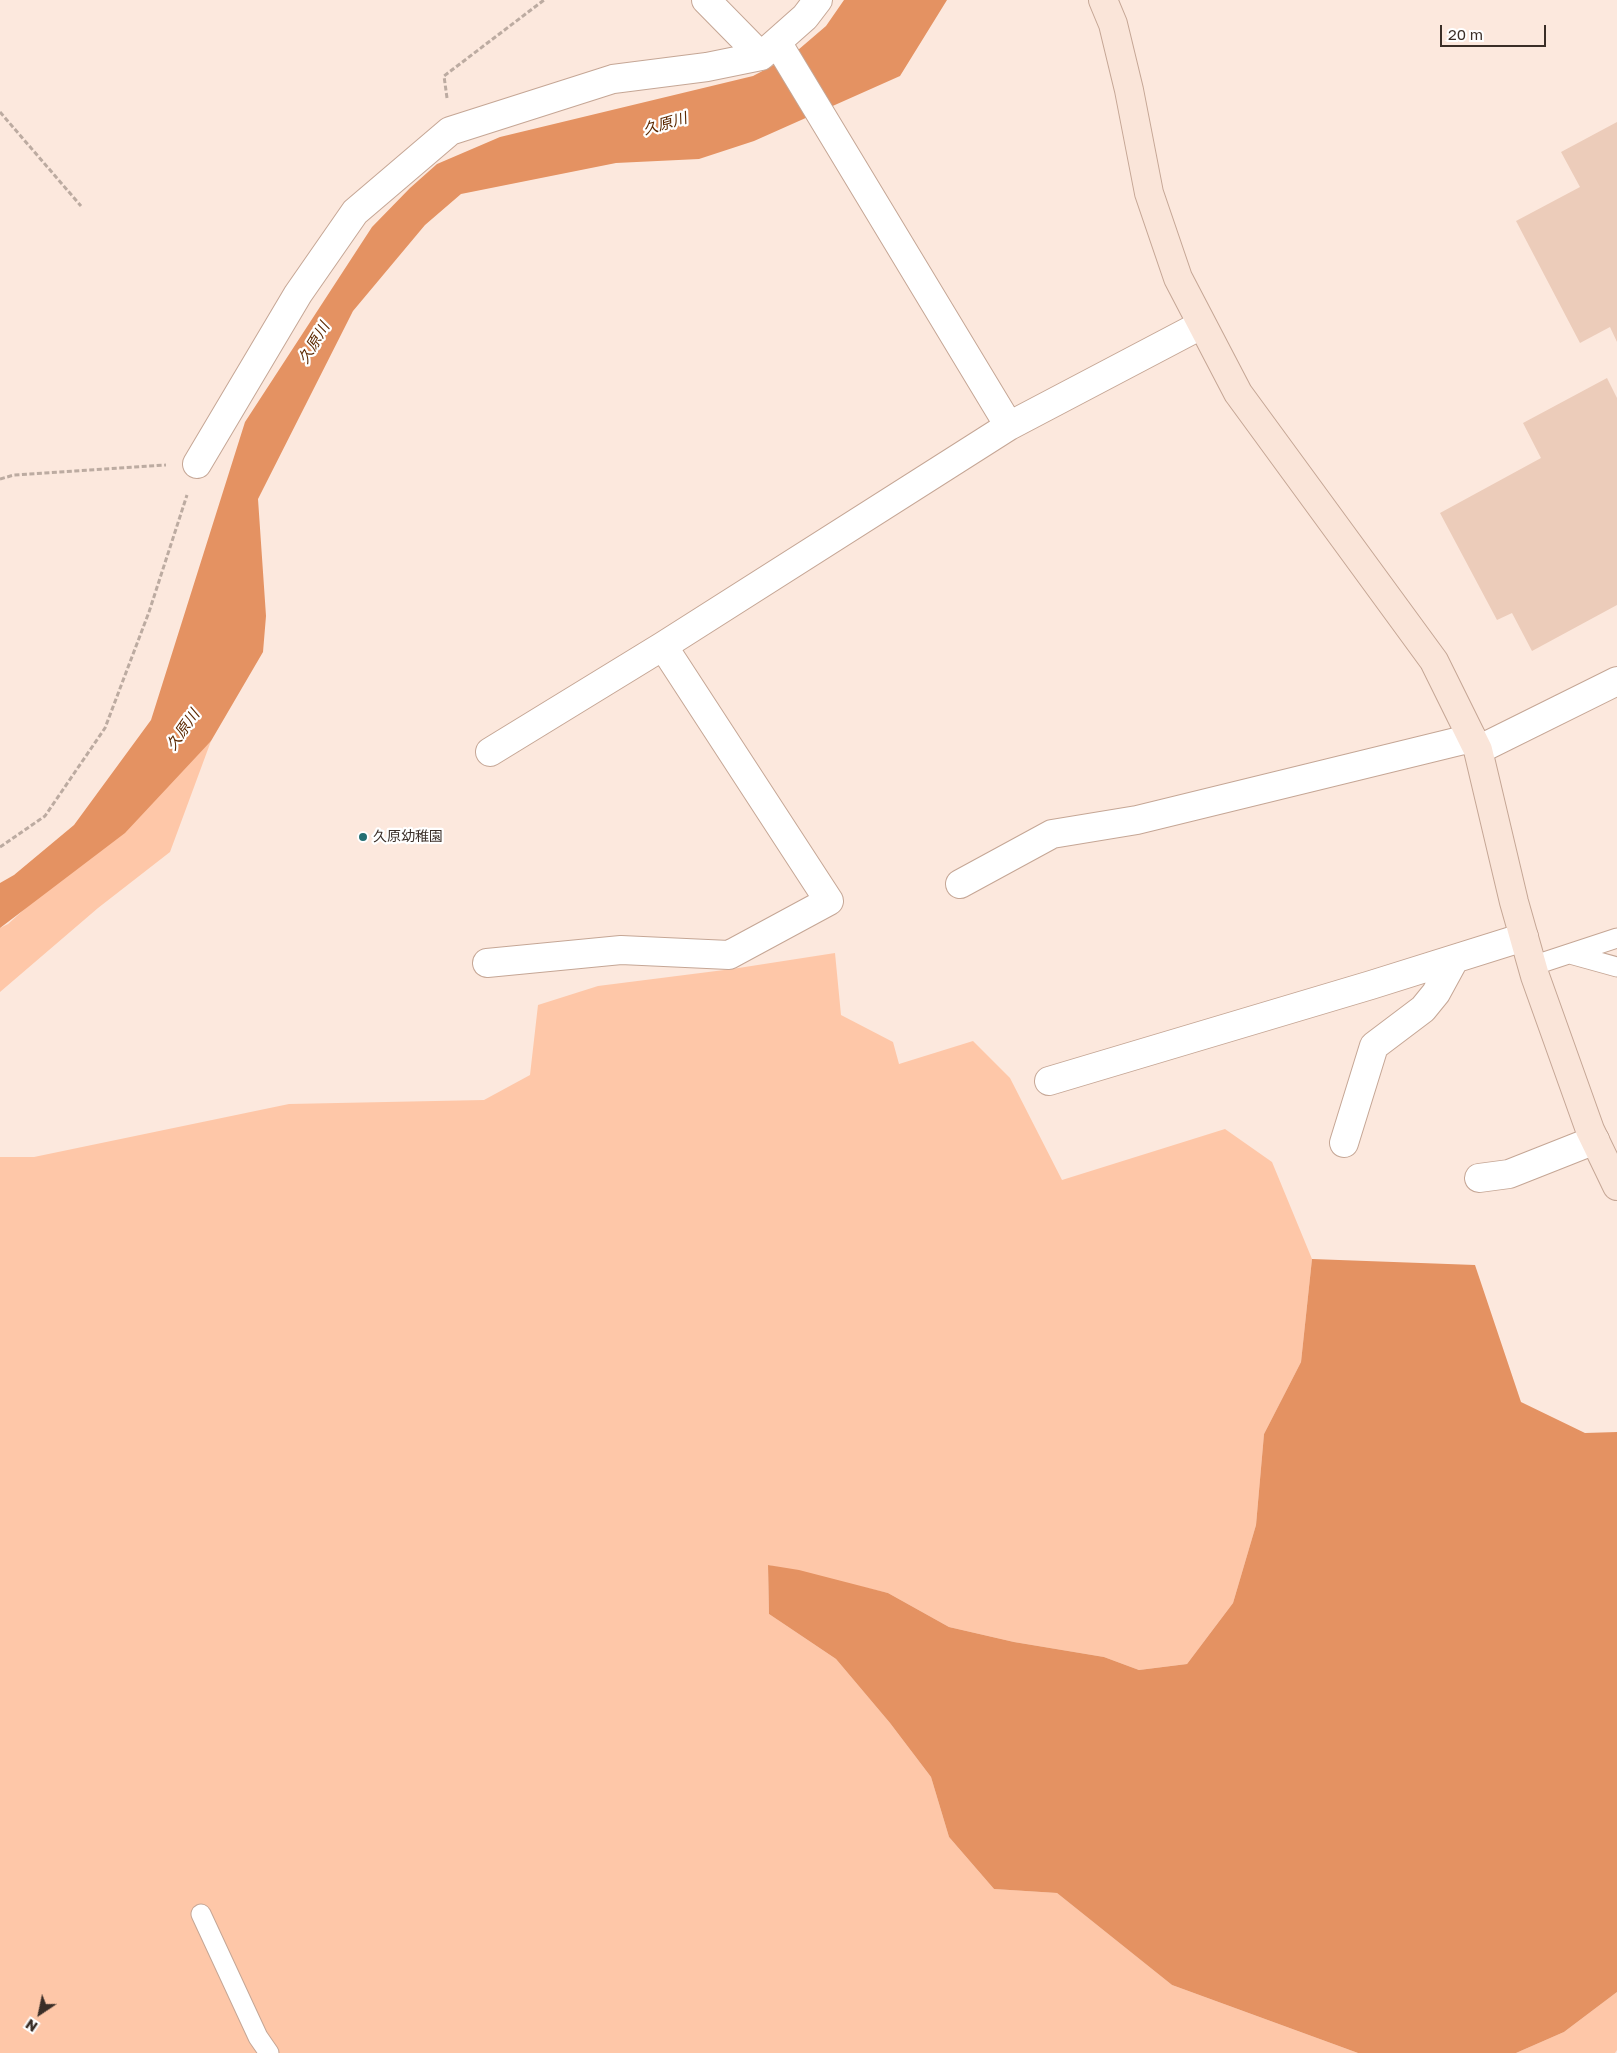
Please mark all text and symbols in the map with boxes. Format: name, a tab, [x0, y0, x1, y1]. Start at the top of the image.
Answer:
scale bar	[1442, 15, 1548, 47]
text: 20 m	[1448, 25, 1483, 43]
water label: 久原川	[641, 109, 689, 139]
water label: 久原川	[295, 319, 333, 367]
water label: 久原川	[163, 706, 203, 754]
place label: 久原幼稚園	[373, 829, 443, 845]
marker: 久原幼稚園	[357, 831, 369, 843]
north arrow	[15, 1988, 65, 2038]
text: N	[22, 2016, 41, 2036]

